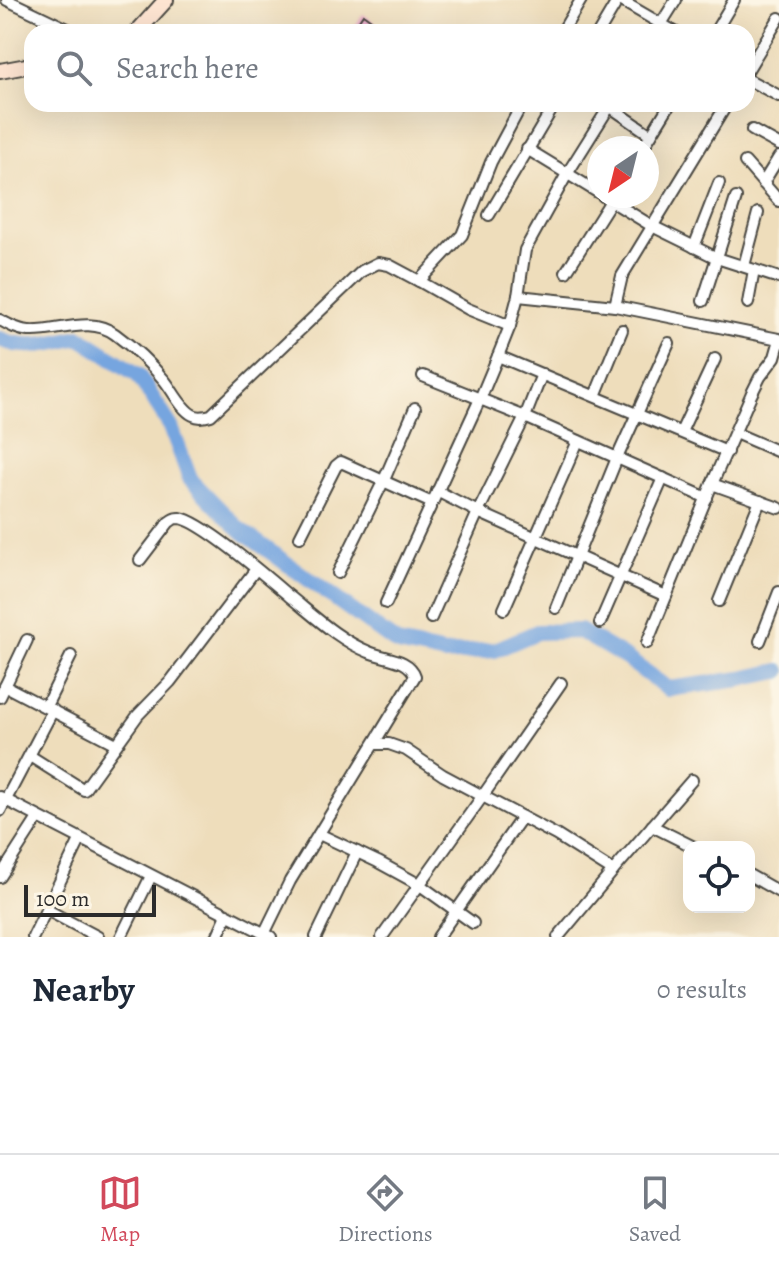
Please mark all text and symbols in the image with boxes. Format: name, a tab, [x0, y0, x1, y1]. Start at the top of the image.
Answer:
search box	[24, 24, 755, 112]
icon: search	[52, 46, 96, 90]
text: Search here	[116, 48, 259, 88]
north arrow	[587, 136, 659, 208]
map controls	[683, 841, 755, 913]
button: locate	[683, 841, 755, 913]
scale bar	[24, 881, 156, 917]
text: 100 m	[36, 884, 90, 914]
text: Nearby	[32, 966, 135, 1013]
text: 0 results	[657, 972, 747, 1007]
tab: Map	[98, 1171, 142, 1249]
tab: Directions	[338, 1171, 433, 1249]
tab: Saved	[629, 1171, 681, 1249]

